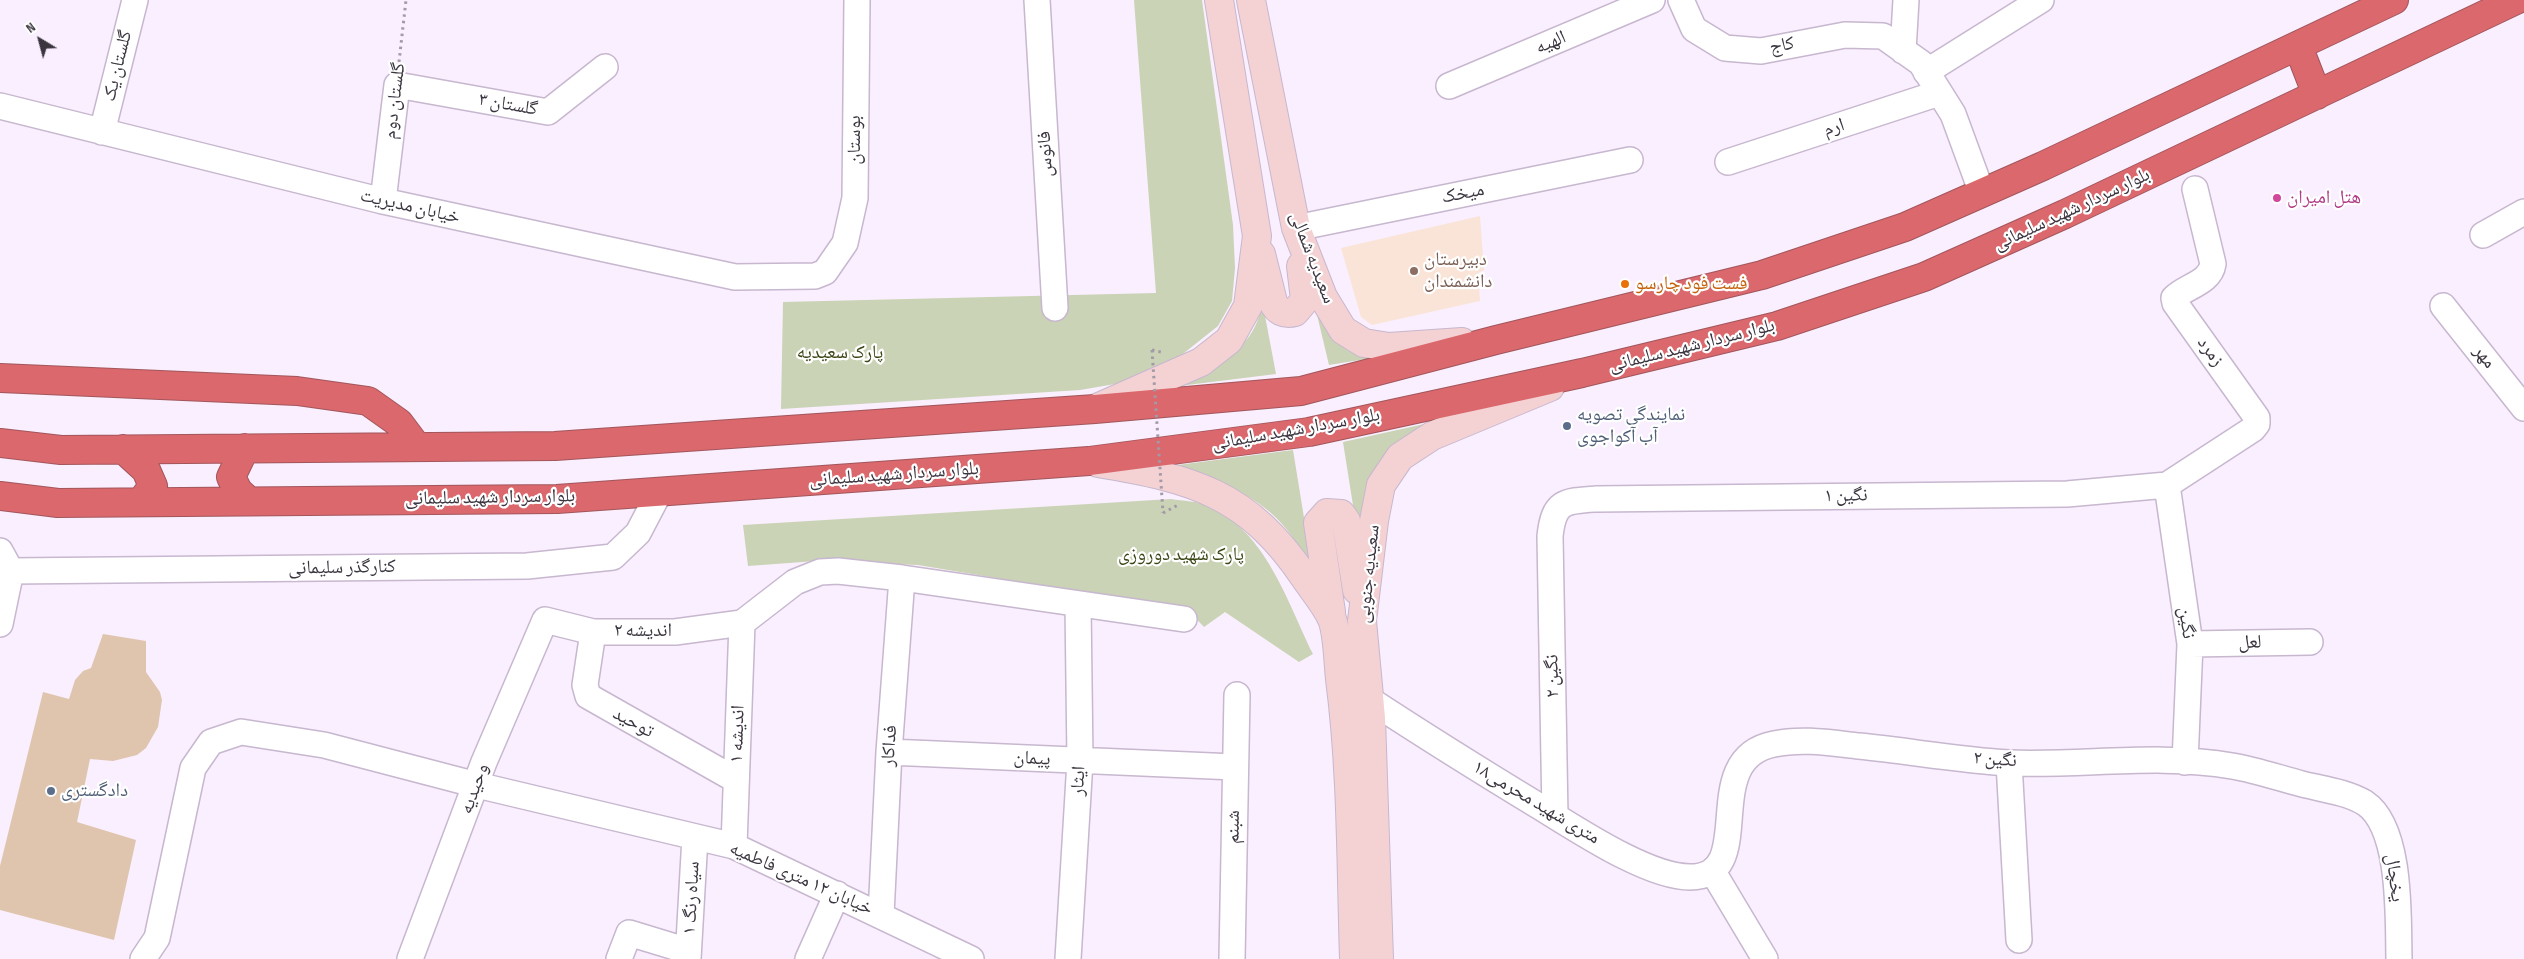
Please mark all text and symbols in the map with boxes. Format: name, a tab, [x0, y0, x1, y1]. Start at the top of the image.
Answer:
north arrow	[15, 15, 65, 65]
text: N	[23, 19, 39, 37]
street label: الهیه	[1532, 26, 1570, 60]
street label: گلستان یک	[98, 28, 138, 104]
street label: کاج	[1768, 32, 1796, 60]
street label: گلستان دوم	[379, 61, 411, 141]
street label: گلستان ۳	[477, 89, 539, 121]
street label: ارم	[1820, 114, 1848, 142]
street label: بوستان	[844, 115, 866, 165]
street label: فانوس	[1033, 130, 1059, 178]
street label: بلوار سردار شهید سلیمانی	[1990, 164, 2154, 256]
street label: میخک	[1440, 179, 1486, 209]
street label: خیابان مدیریت	[358, 184, 462, 230]
place label: هتل امیران	[2287, 187, 2361, 209]
marker: هتل امیران	[2271, 192, 2283, 204]
street label: سعیدیه شمالی	[1284, 209, 1340, 307]
place label: دبیرستان دانشمندان	[1424, 249, 1492, 293]
marker: دبیرستان دانشمندان	[1408, 265, 1420, 277]
place label: فست فود چارسو	[1635, 273, 1747, 295]
marker: فست فود چارسو	[1619, 278, 1631, 290]
street label: بلوار سردار شهید سلیمانی	[1607, 314, 1777, 378]
street label: زمرد	[2192, 333, 2228, 371]
street label: مهر	[2468, 341, 2500, 373]
park label: پارک سعیدیه	[797, 342, 883, 364]
street label: بلوار سردار شهید سلیمانی	[1210, 404, 1382, 456]
place label: نمایندگی تصویه آب آکواجوی	[1577, 404, 1685, 448]
marker: نمایندگی تصویه آب آکواجوی	[1561, 420, 1573, 432]
street label: بلوار سردار شهید سلیمانی	[808, 458, 980, 492]
street label: نگین ۱	[1824, 484, 1868, 508]
street label: بلوار سردار شهید سلیمانی	[405, 485, 575, 511]
street label: سعیدیه جنوبی	[1352, 524, 1386, 624]
park label: پارک شهید دوروزی	[1118, 544, 1244, 566]
street label: کنارگذر سلیمانی	[288, 556, 396, 580]
street label: نگین	[2172, 606, 2200, 640]
street label: اندیشه ۲	[614, 620, 672, 642]
street label: لعل	[2238, 631, 2262, 655]
street label: نگین ۲	[1541, 654, 1565, 698]
street label: توحید	[609, 703, 657, 743]
street label: اندیشه ۱	[726, 705, 750, 763]
street label: فداکار	[877, 724, 903, 768]
street label: پیمان	[1013, 747, 1051, 771]
street label: نگین ۲	[1973, 747, 2017, 773]
street label: ۱۸متری شهید محرمی	[1468, 756, 1604, 850]
street label: وحیدیه	[455, 761, 495, 817]
street label: ایثار	[1067, 765, 1091, 797]
place label: دادگستری	[61, 780, 128, 802]
marker: دادگستری	[45, 785, 57, 797]
street label: شبنم	[1222, 810, 1246, 844]
street label: خیابان ۱۲ متری فاطمیه	[726, 837, 876, 921]
street label: یخچال	[2380, 853, 2408, 903]
street label: سیاه رنگ ۱	[679, 861, 705, 935]

